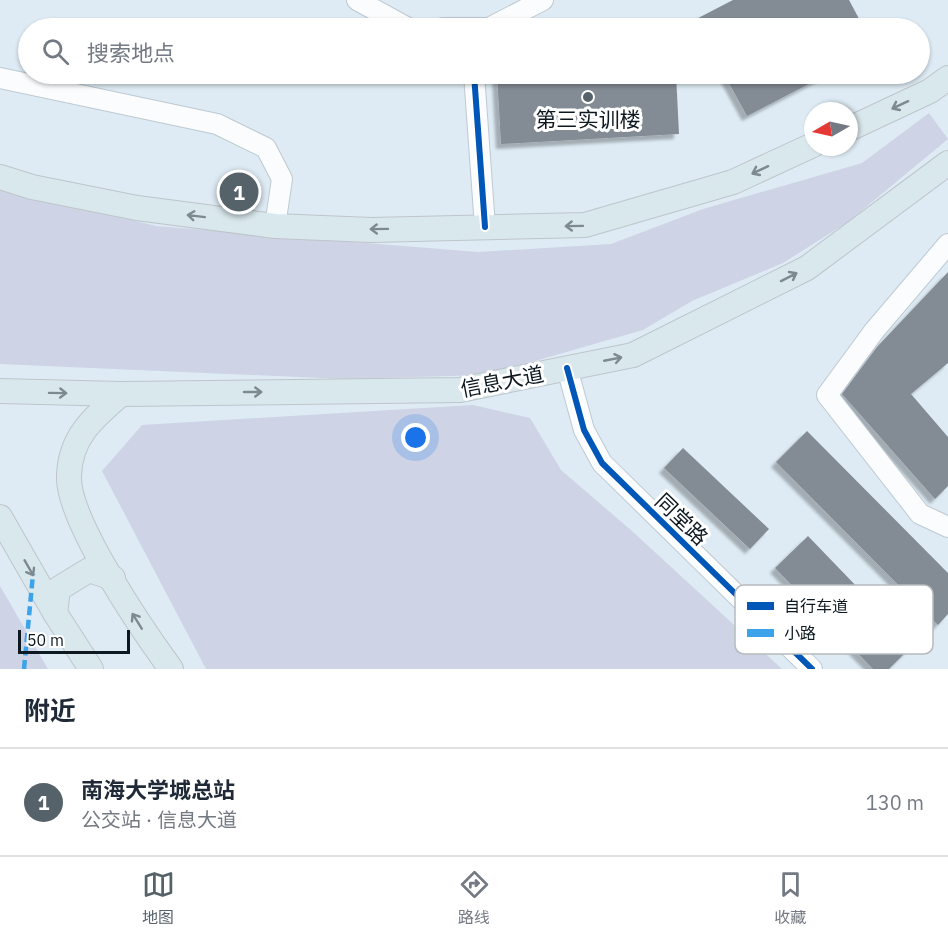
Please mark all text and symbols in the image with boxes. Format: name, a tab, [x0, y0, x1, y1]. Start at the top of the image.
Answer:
search box	[18, 18, 930, 84]
icon: search	[39, 35, 72, 68]
text: 搜索地点	[87, 38, 175, 67]
marker: 第三实训楼	[581, 90, 595, 104]
one-way arrow	[891, 100, 909, 112]
north arrow	[804, 102, 858, 156]
place label: 第三实训楼	[536, 105, 641, 133]
one-way arrow	[751, 164, 769, 176]
pin: 1	[220, 170, 258, 214]
one-way arrow	[187, 210, 206, 221]
one-way arrow	[564, 220, 584, 231]
one-way arrow	[369, 223, 389, 235]
one-way arrow	[780, 270, 798, 282]
one-way arrow	[603, 353, 622, 364]
street label: 信息大道	[458, 359, 546, 403]
one-way arrow	[243, 386, 263, 398]
one-way arrow	[48, 387, 68, 399]
your location	[401, 423, 430, 452]
street label: 同堂路	[650, 487, 714, 551]
one-way arrow	[24, 558, 35, 576]
legend	[735, 585, 933, 654]
text: 自行车道	[784, 596, 848, 616]
one-way arrow	[131, 613, 143, 630]
text: 小路	[784, 623, 816, 643]
scale bar	[18, 627, 130, 654]
text: 50 m	[27, 630, 64, 650]
text: 附近	[24, 693, 76, 727]
text: 南海大学城总站	[81, 775, 235, 804]
text: 1	[38, 789, 50, 816]
text: 130 m	[866, 789, 924, 816]
text: 公交站 · 信息大道	[81, 806, 237, 833]
tab: 地图	[142, 868, 175, 928]
tab: 路线	[458, 868, 491, 928]
tab: 收藏	[774, 868, 807, 928]

